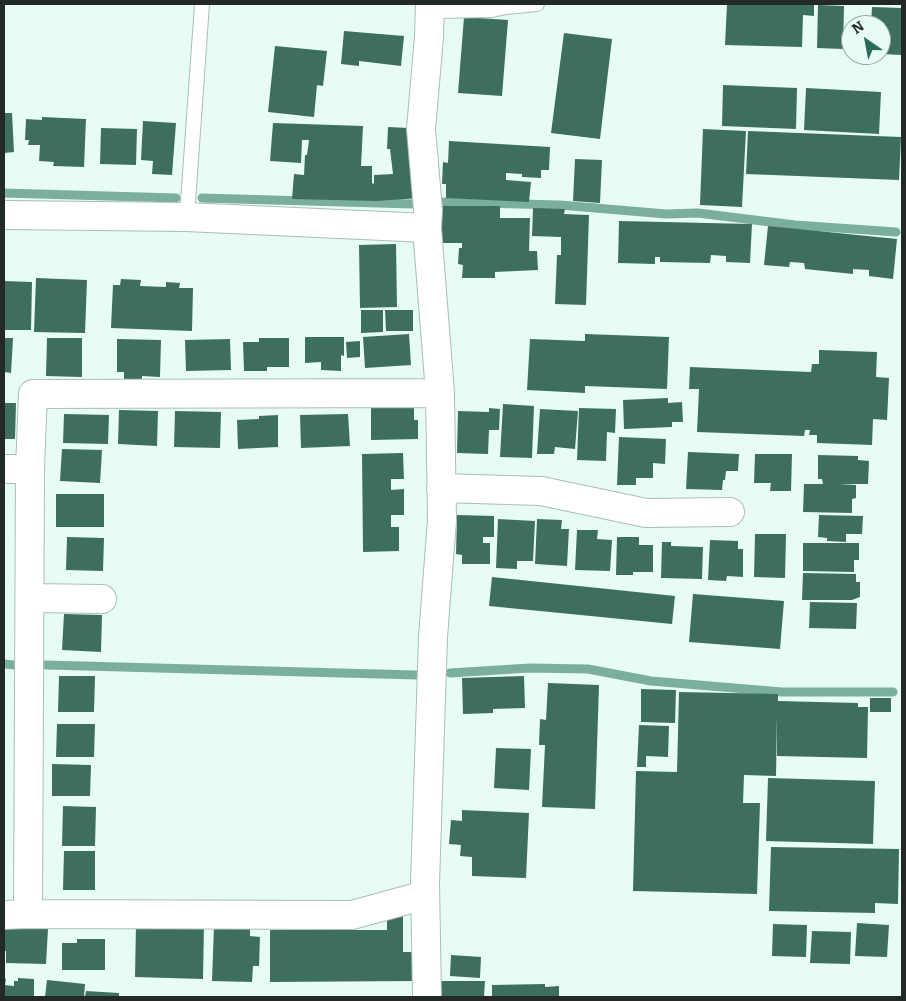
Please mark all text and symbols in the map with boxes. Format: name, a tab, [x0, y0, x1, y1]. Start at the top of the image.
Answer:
north arrow	[841, 15, 891, 65]
text: N	[849, 18, 867, 38]

